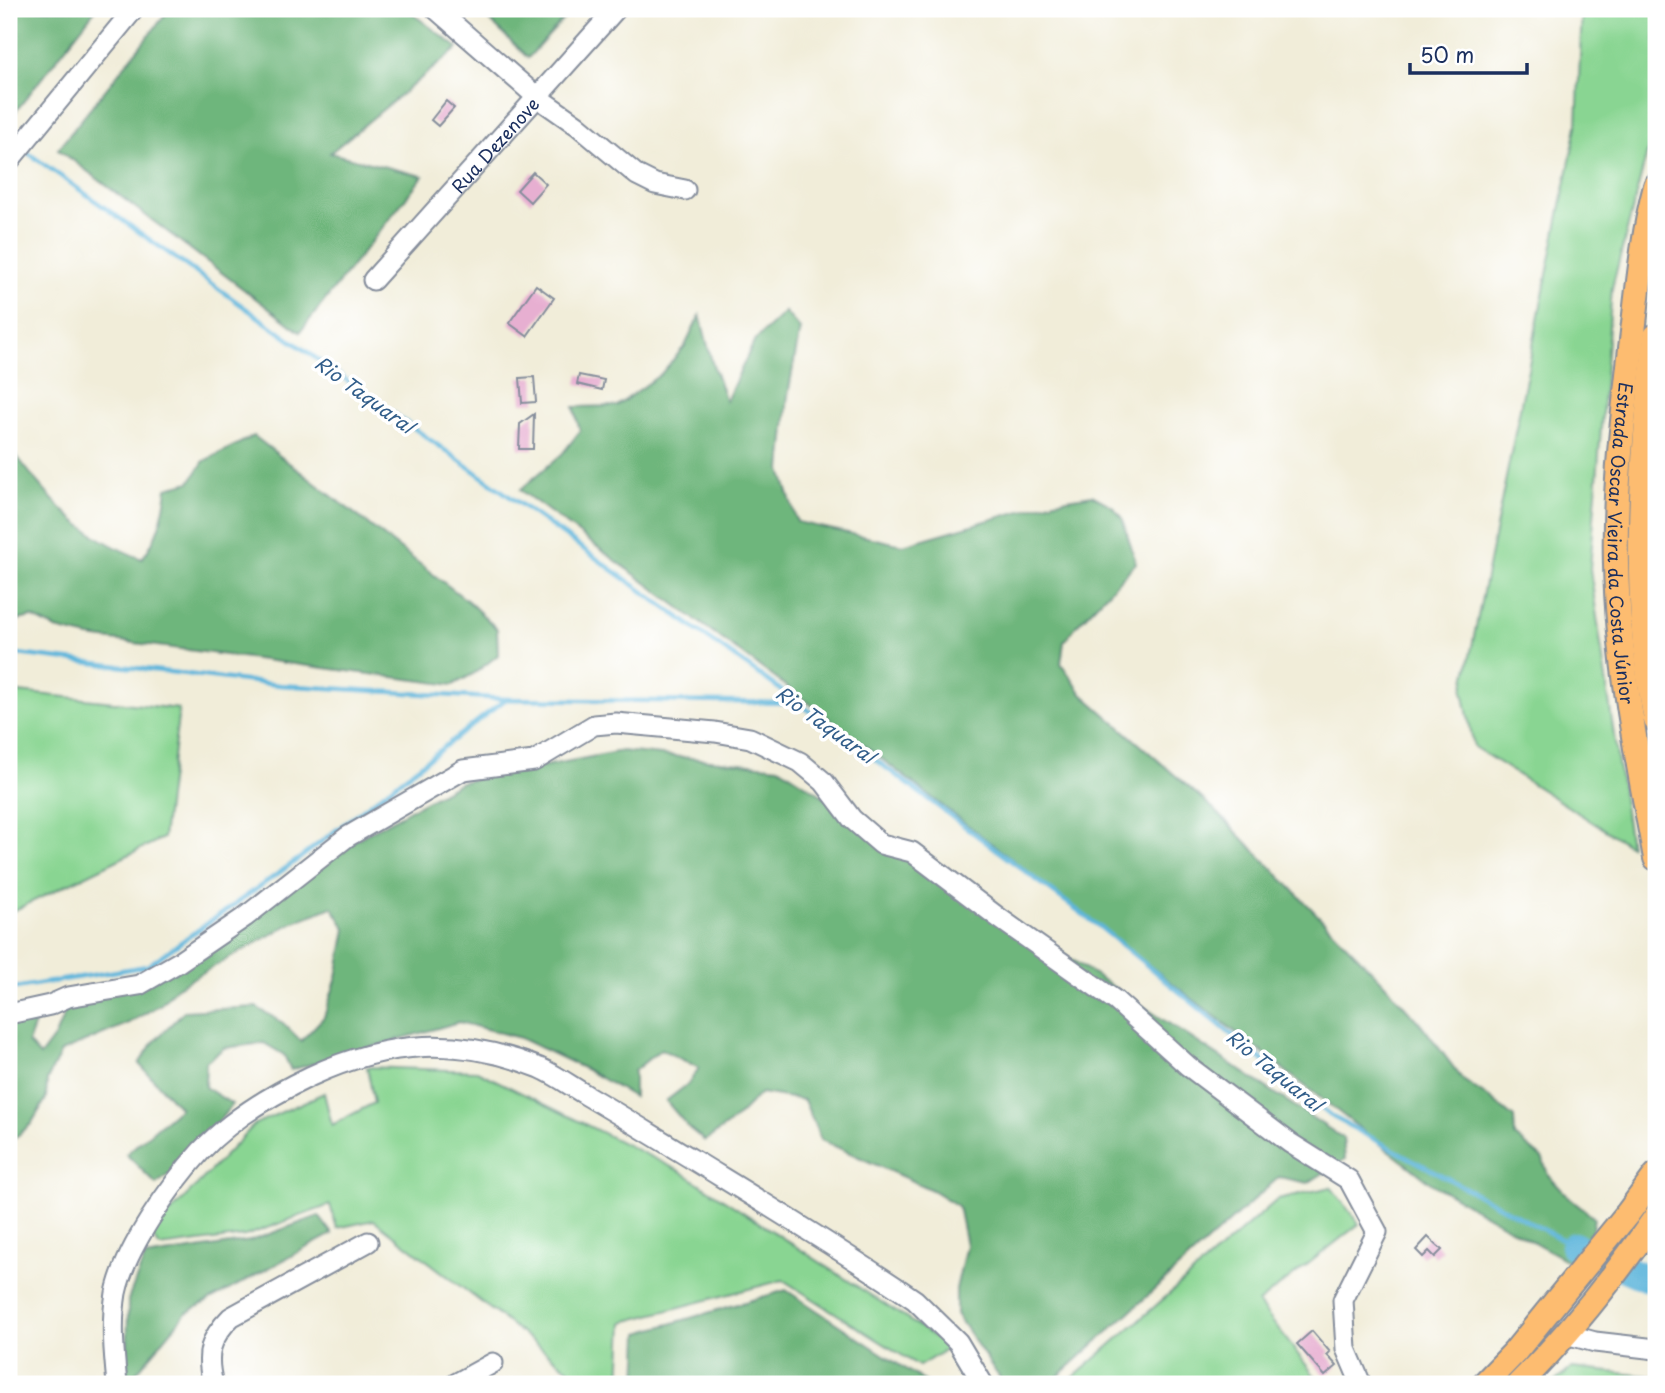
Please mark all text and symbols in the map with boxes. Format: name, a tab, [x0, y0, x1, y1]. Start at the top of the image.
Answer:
scale bar	[1410, 32, 1527, 76]
text: 50 m	[1420, 38, 1474, 70]
street label: Rua Dezenove	[444, 91, 545, 198]
water label: Rio Taquaral	[310, 348, 422, 441]
street label: Estrada Oscar Vieira da Costa Júnior	[1602, 381, 1642, 706]
water label: Rio Taquaral	[771, 678, 883, 771]
water label: Rio Taquaral	[1221, 1022, 1331, 1119]

